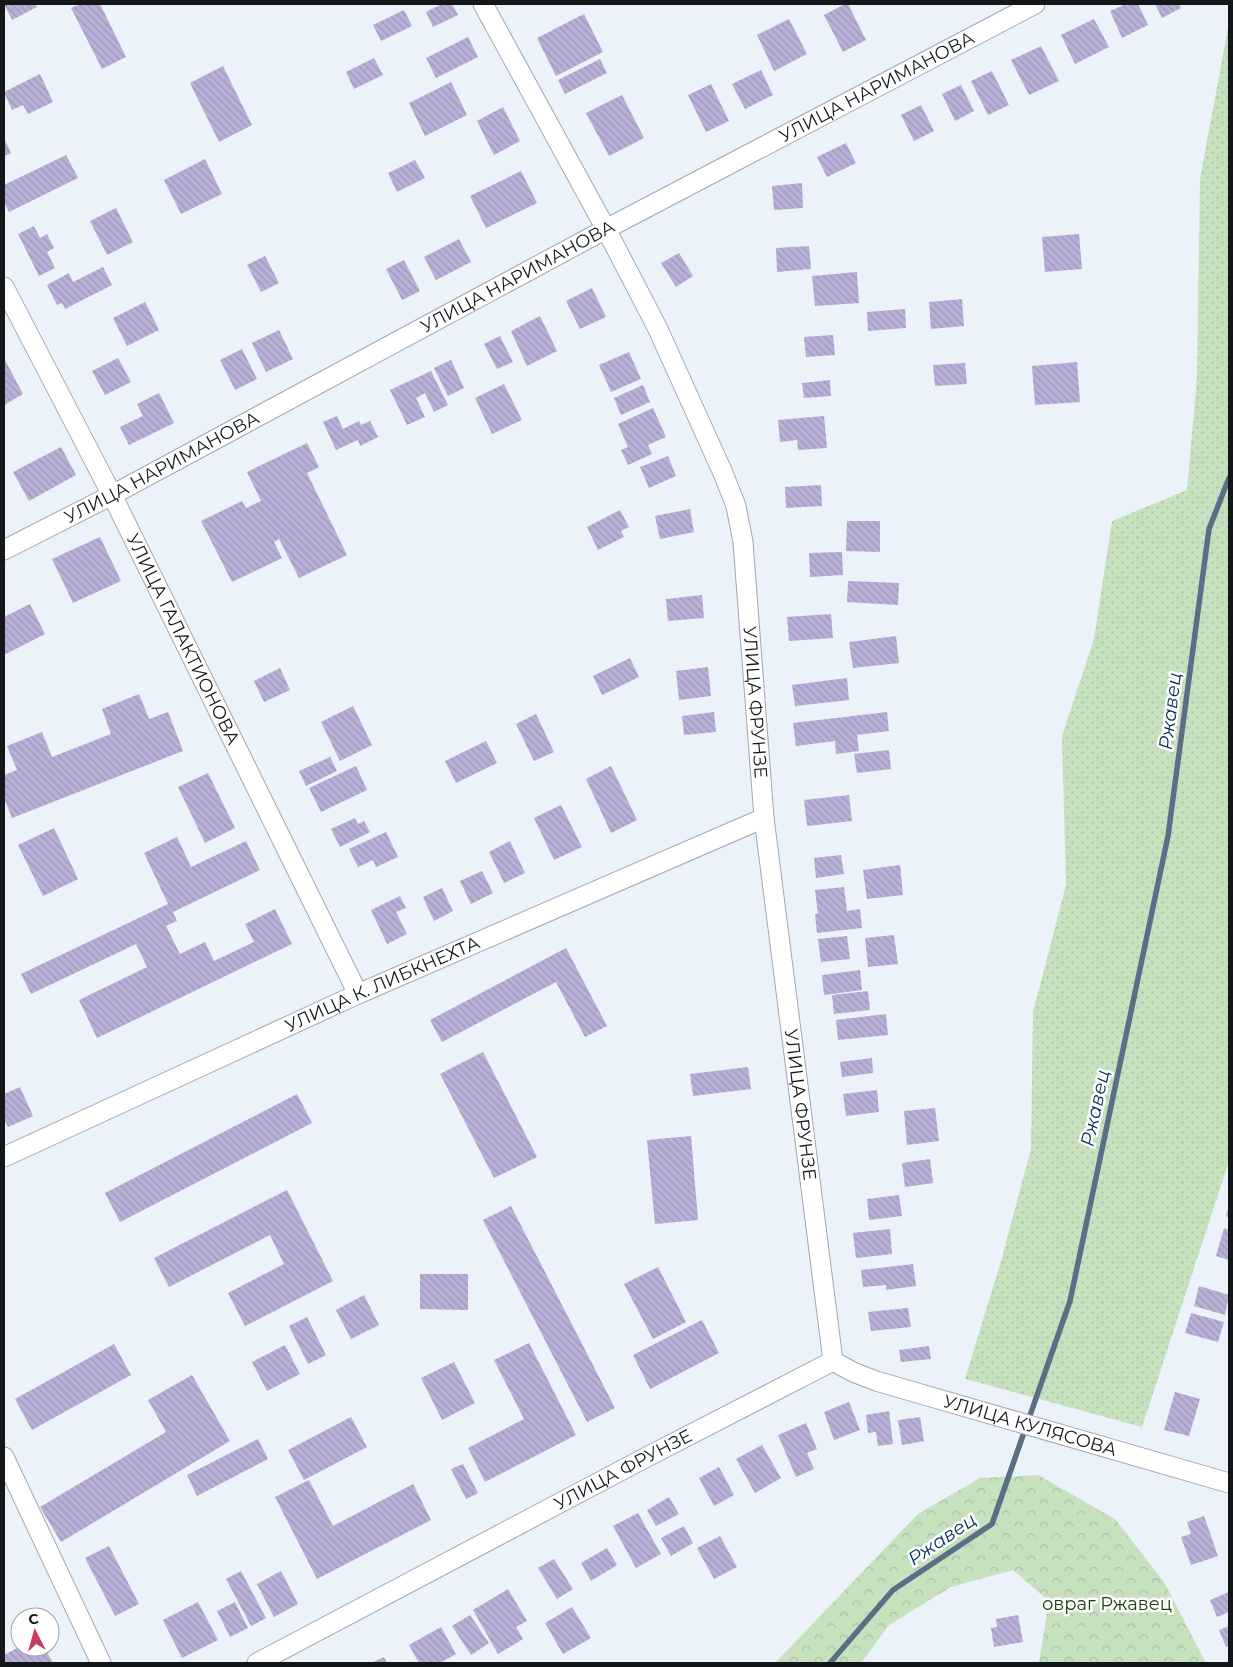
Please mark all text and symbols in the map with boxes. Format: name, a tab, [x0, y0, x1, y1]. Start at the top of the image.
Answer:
street label: УЛИЦА НАРИМАНОВА	[776, 27, 979, 147]
street label: УЛИЦА НАРИМАНОВА	[417, 215, 619, 338]
street label: УЛИЦА НАРИМАНОВА	[61, 407, 263, 528]
street label: УЛИЦА ГАЛАКТИОНОВА	[122, 530, 245, 749]
street label: УЛИЦА ФРУНЗЕ	[738, 625, 772, 779]
water label: Ржавец	[1154, 671, 1186, 751]
street label: УЛИЦА К. ЛИБКНЕХТА	[282, 931, 484, 1037]
street label: УЛИЦА ФРУНЗЕ	[780, 1028, 821, 1182]
water label: Ржавец	[1076, 1068, 1114, 1148]
street label: УЛИЦА КУЛЯСОВА	[941, 1390, 1120, 1461]
street label: УЛИЦА ФРУНЗЕ	[550, 1425, 696, 1515]
water label: Ржавец	[903, 1508, 981, 1570]
park label: овраг Ржавец	[1042, 1593, 1172, 1615]
north arrow	[10, 1607, 60, 1657]
text: С	[28, 1610, 40, 1629]

